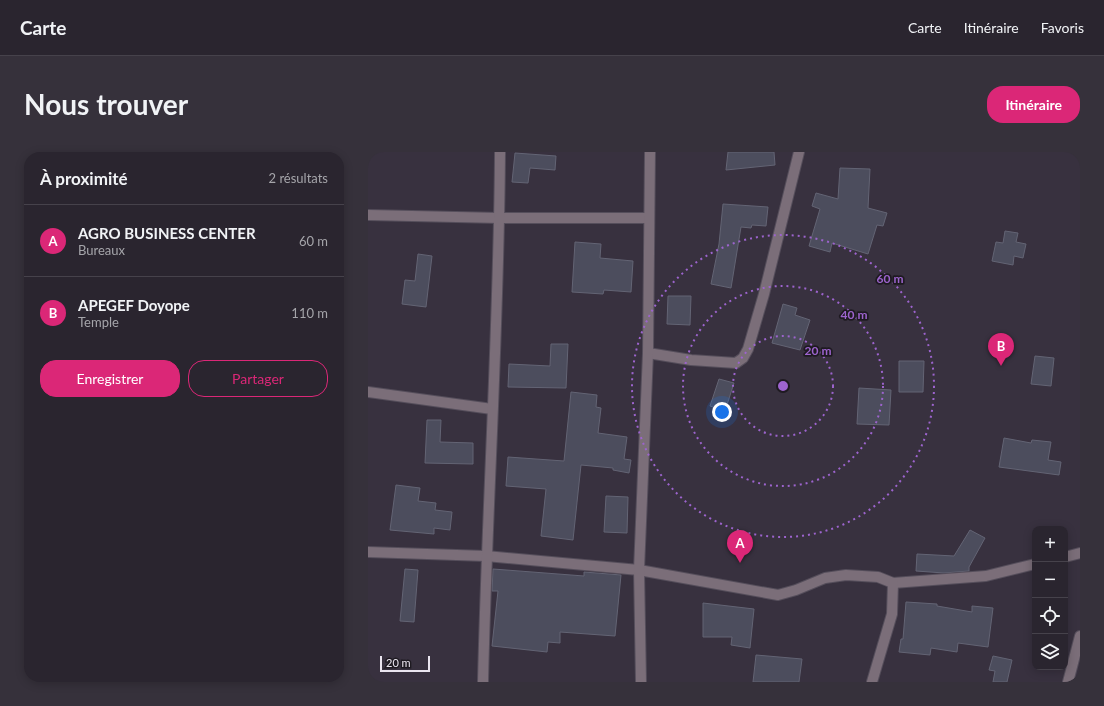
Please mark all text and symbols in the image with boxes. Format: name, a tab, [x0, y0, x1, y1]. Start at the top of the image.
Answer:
text: Carte	[20, 16, 66, 39]
text: Carte	[908, 19, 942, 36]
text: Itinéraire	[964, 19, 1019, 36]
text: Favoris	[1041, 19, 1084, 36]
button: Itinéraire	[987, 86, 1080, 123]
text: Nous trouver	[24, 87, 188, 121]
text: À proximité	[40, 168, 128, 189]
text: 2 résultats	[269, 170, 328, 186]
text: AGRO BUSINESS CENTER	[78, 224, 256, 242]
text: A	[48, 233, 58, 249]
text: 60 m	[299, 233, 328, 249]
text: Bureaux	[78, 242, 125, 258]
text: 60 m	[877, 271, 903, 286]
text: APEGEF Doyope	[78, 296, 190, 314]
text: B	[49, 305, 57, 321]
text: 110 m	[291, 305, 328, 321]
text: 40 m	[841, 307, 867, 322]
text: Temple	[78, 314, 119, 330]
pin: B	[988, 333, 1014, 366]
text: 20 m	[805, 343, 831, 358]
button: Enregistrer	[40, 360, 180, 397]
button: Partager	[188, 360, 328, 397]
centre of rings	[776, 379, 790, 393]
your location	[712, 402, 732, 422]
map controls	[1032, 526, 1068, 670]
button: +	[1032, 526, 1068, 562]
pin: A	[727, 530, 753, 563]
button: −	[1032, 562, 1068, 598]
button: locate	[1032, 598, 1068, 634]
button: layers	[1032, 634, 1068, 670]
scale bar	[380, 654, 430, 673]
text: 20 m	[386, 656, 411, 669]

